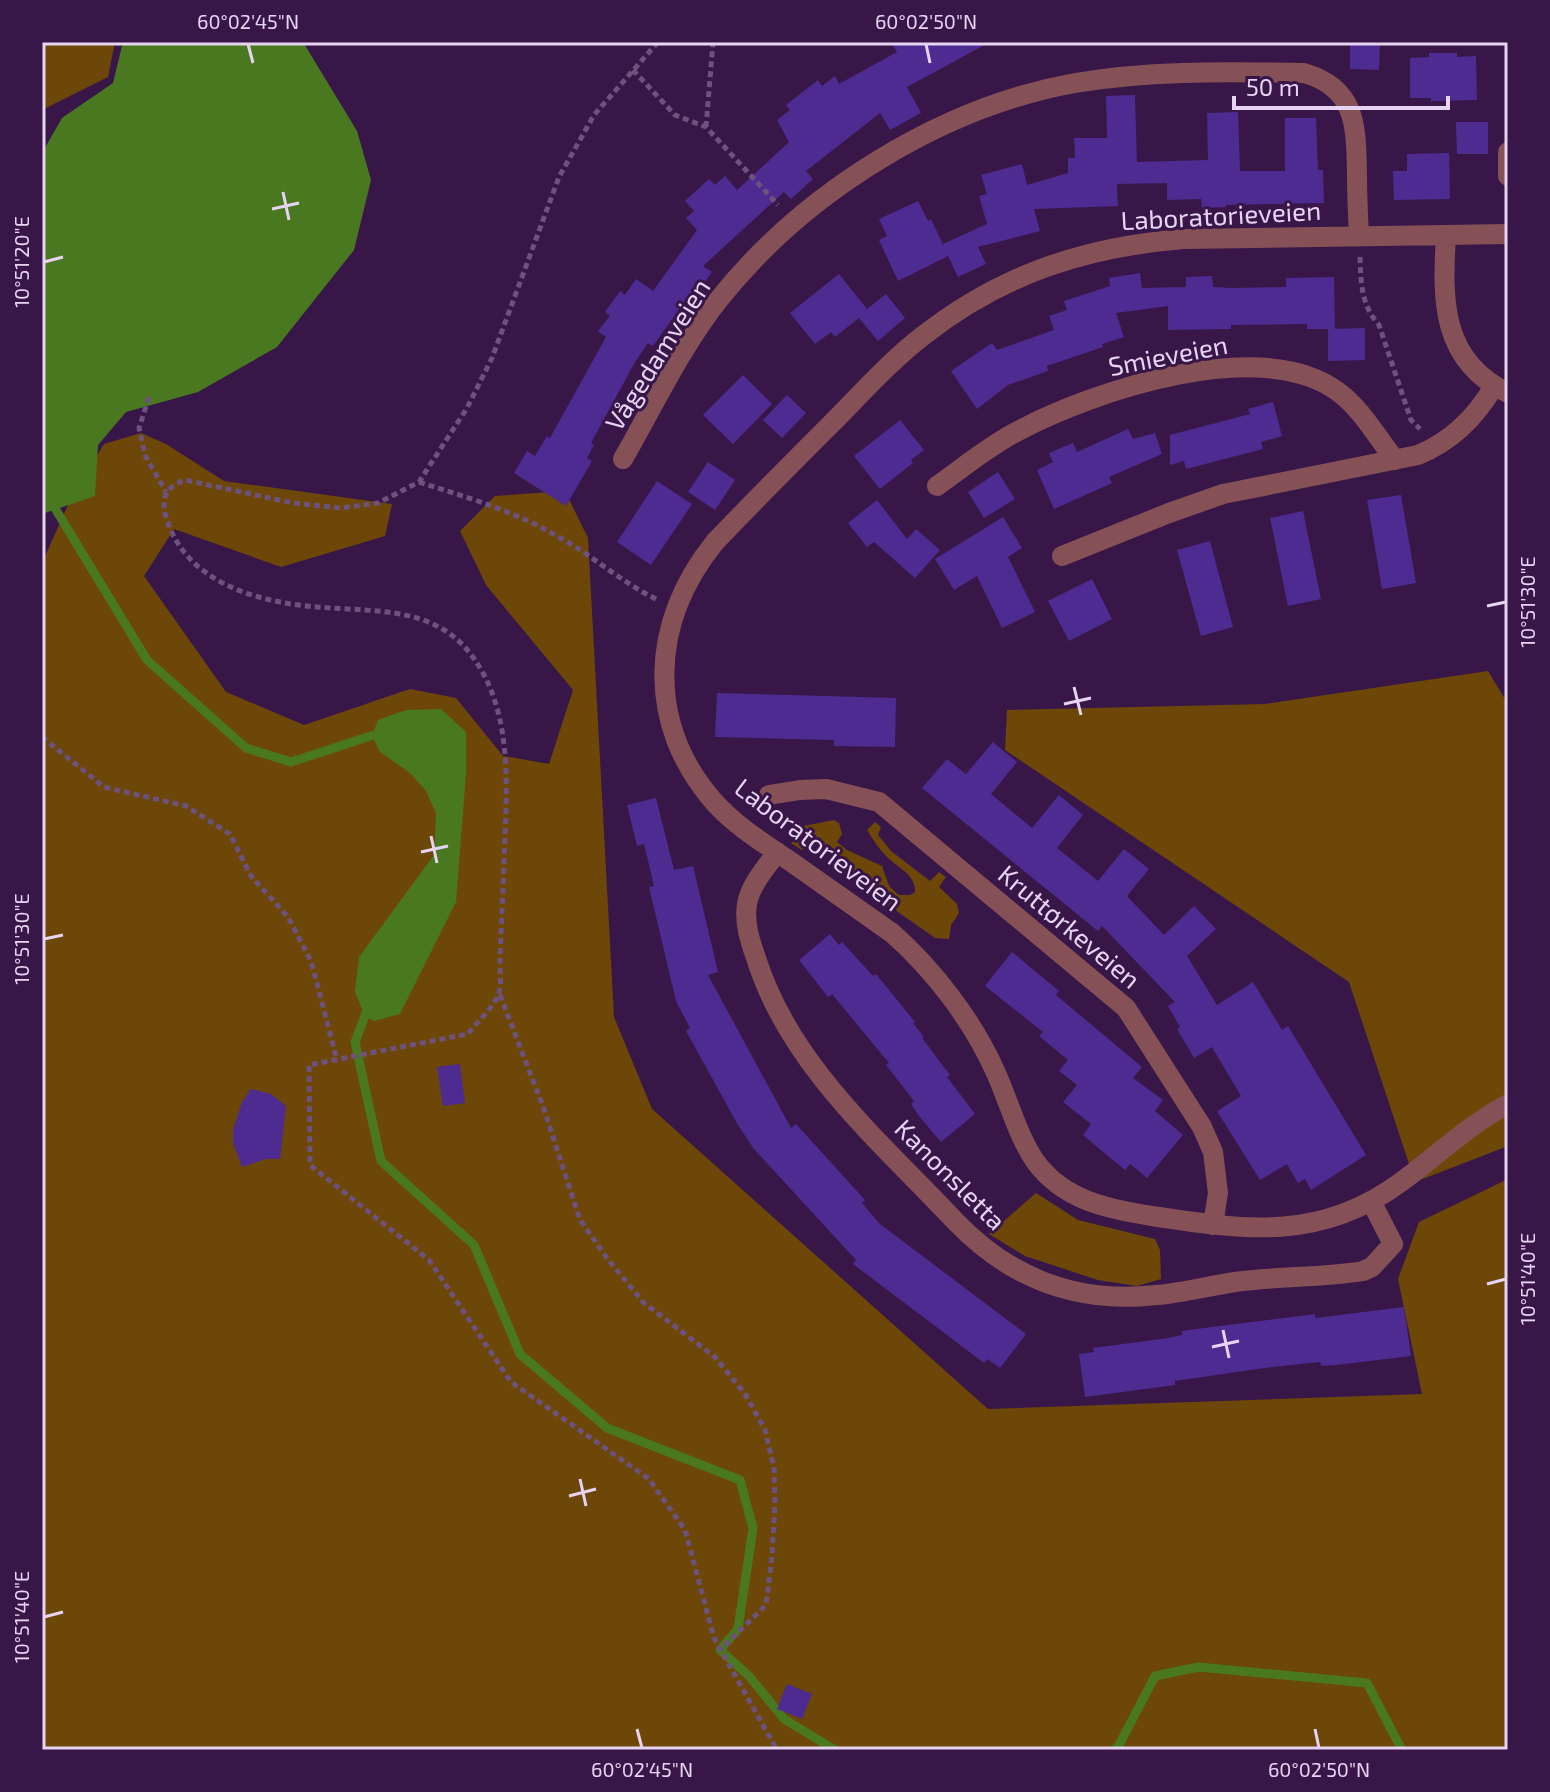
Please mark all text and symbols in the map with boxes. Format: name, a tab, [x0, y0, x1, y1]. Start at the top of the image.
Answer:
text: 60°02'45"N	[197, 9, 299, 33]
text: 60°02'50"N	[875, 9, 977, 33]
scale bar	[1234, 60, 1448, 110]
text: 50 m	[1246, 72, 1300, 101]
street label: Laboratorieveien	[1120, 194, 1322, 235]
text: 10°51'20"E	[9, 216, 33, 308]
street label: Vågedamveien	[598, 273, 716, 436]
street label: Smieveien	[1105, 328, 1230, 381]
text: 10°51'30"E	[1515, 556, 1539, 648]
street label: Laboratorieveien	[730, 771, 908, 917]
street label: Kruttørkeveien	[993, 858, 1147, 994]
text: 10°51'30"E	[9, 893, 33, 985]
street label: Kanonsletta	[889, 1112, 1013, 1236]
text: 10°51'40"E	[1515, 1233, 1539, 1325]
text: 10°51'40"E	[9, 1571, 33, 1663]
text: 60°02'45"N	[591, 1757, 693, 1781]
text: 60°02'50"N	[1268, 1757, 1370, 1781]

